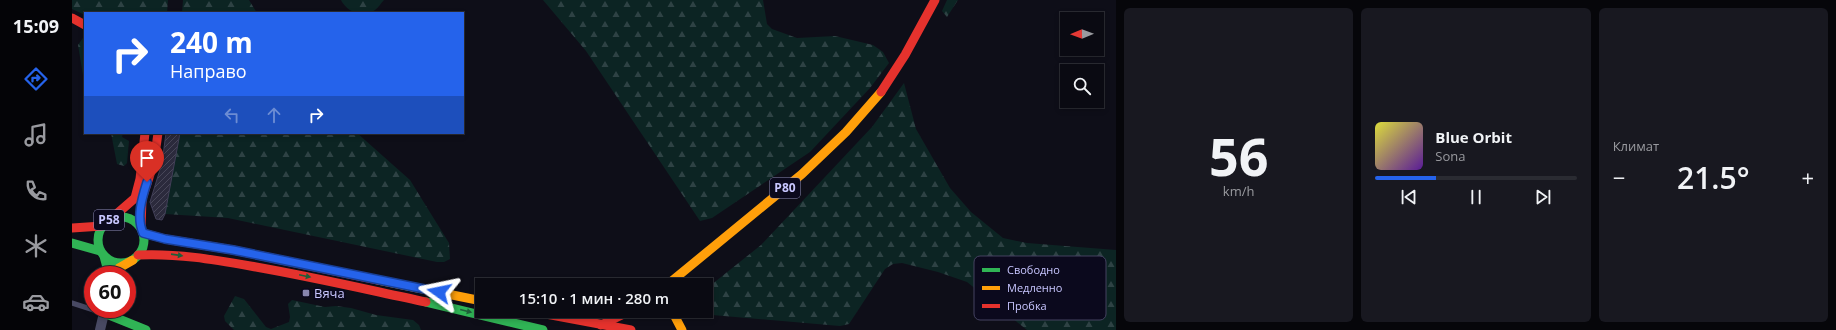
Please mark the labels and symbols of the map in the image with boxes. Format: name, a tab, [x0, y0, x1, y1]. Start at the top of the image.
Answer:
north arrow	[1060, 12, 1104, 56]
pin	[130, 141, 164, 182]
road number: Р80	[770, 178, 800, 198]
road number: Р58	[94, 210, 124, 230]
one-way arrow	[171, 252, 183, 258]
legend	[974, 256, 1106, 320]
text: Свободно	[1007, 262, 1060, 277]
speed limit sign: 60	[84, 266, 136, 318]
position arrow	[418, 271, 460, 313]
one-way arrow	[299, 274, 312, 280]
text: Медленно	[1007, 280, 1063, 295]
place label: Вяча	[314, 284, 345, 302]
marker: Вяча	[301, 288, 311, 298]
text: Пробка	[1007, 298, 1047, 313]
one-way arrow	[459, 309, 472, 315]

